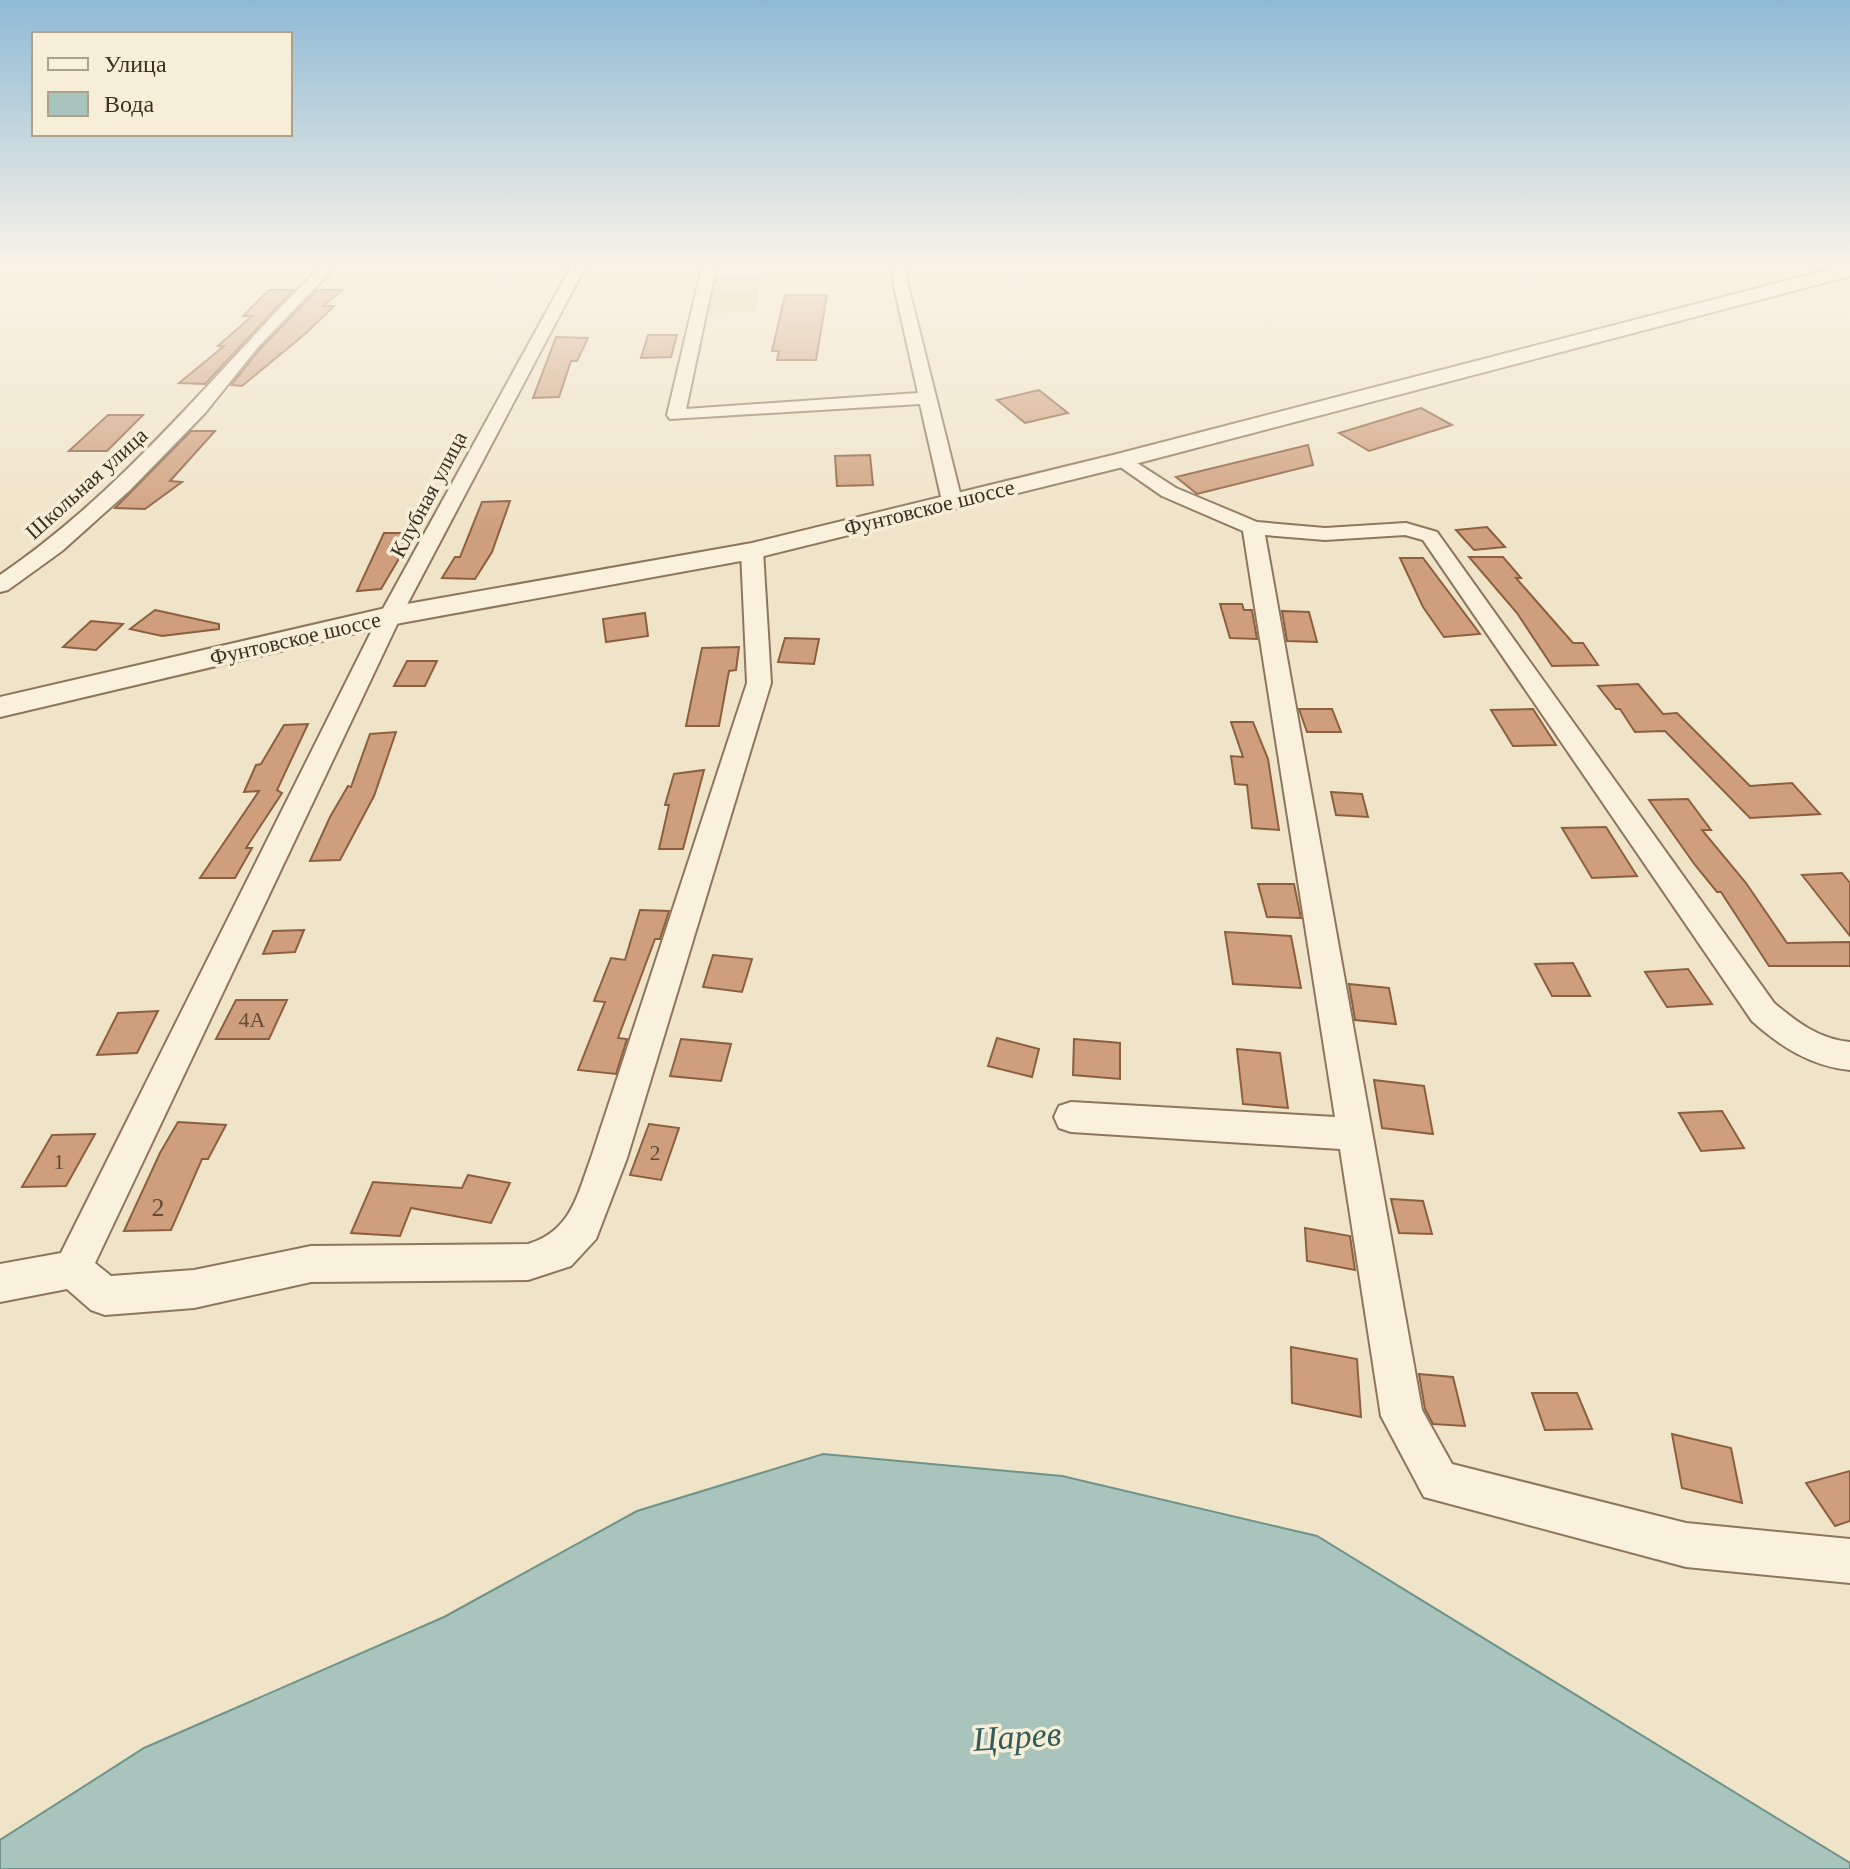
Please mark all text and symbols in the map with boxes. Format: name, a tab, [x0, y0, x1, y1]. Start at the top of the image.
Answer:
legend	[32, 32, 292, 136]
text: Улица	[104, 51, 167, 77]
text: Вода	[104, 91, 155, 117]
street label: Школьная улица	[20, 422, 152, 545]
street label: Клубная улица	[385, 427, 472, 561]
street label: Фунтовское шоссе	[841, 474, 1017, 541]
street label: Фунтовское шоссе	[207, 607, 383, 670]
house number: 4А	[239, 1007, 266, 1032]
house number: 2	[650, 1140, 661, 1165]
house number: 1	[54, 1149, 65, 1174]
house number: 2	[152, 1193, 165, 1222]
water label: Царев	[971, 1715, 1063, 1758]

